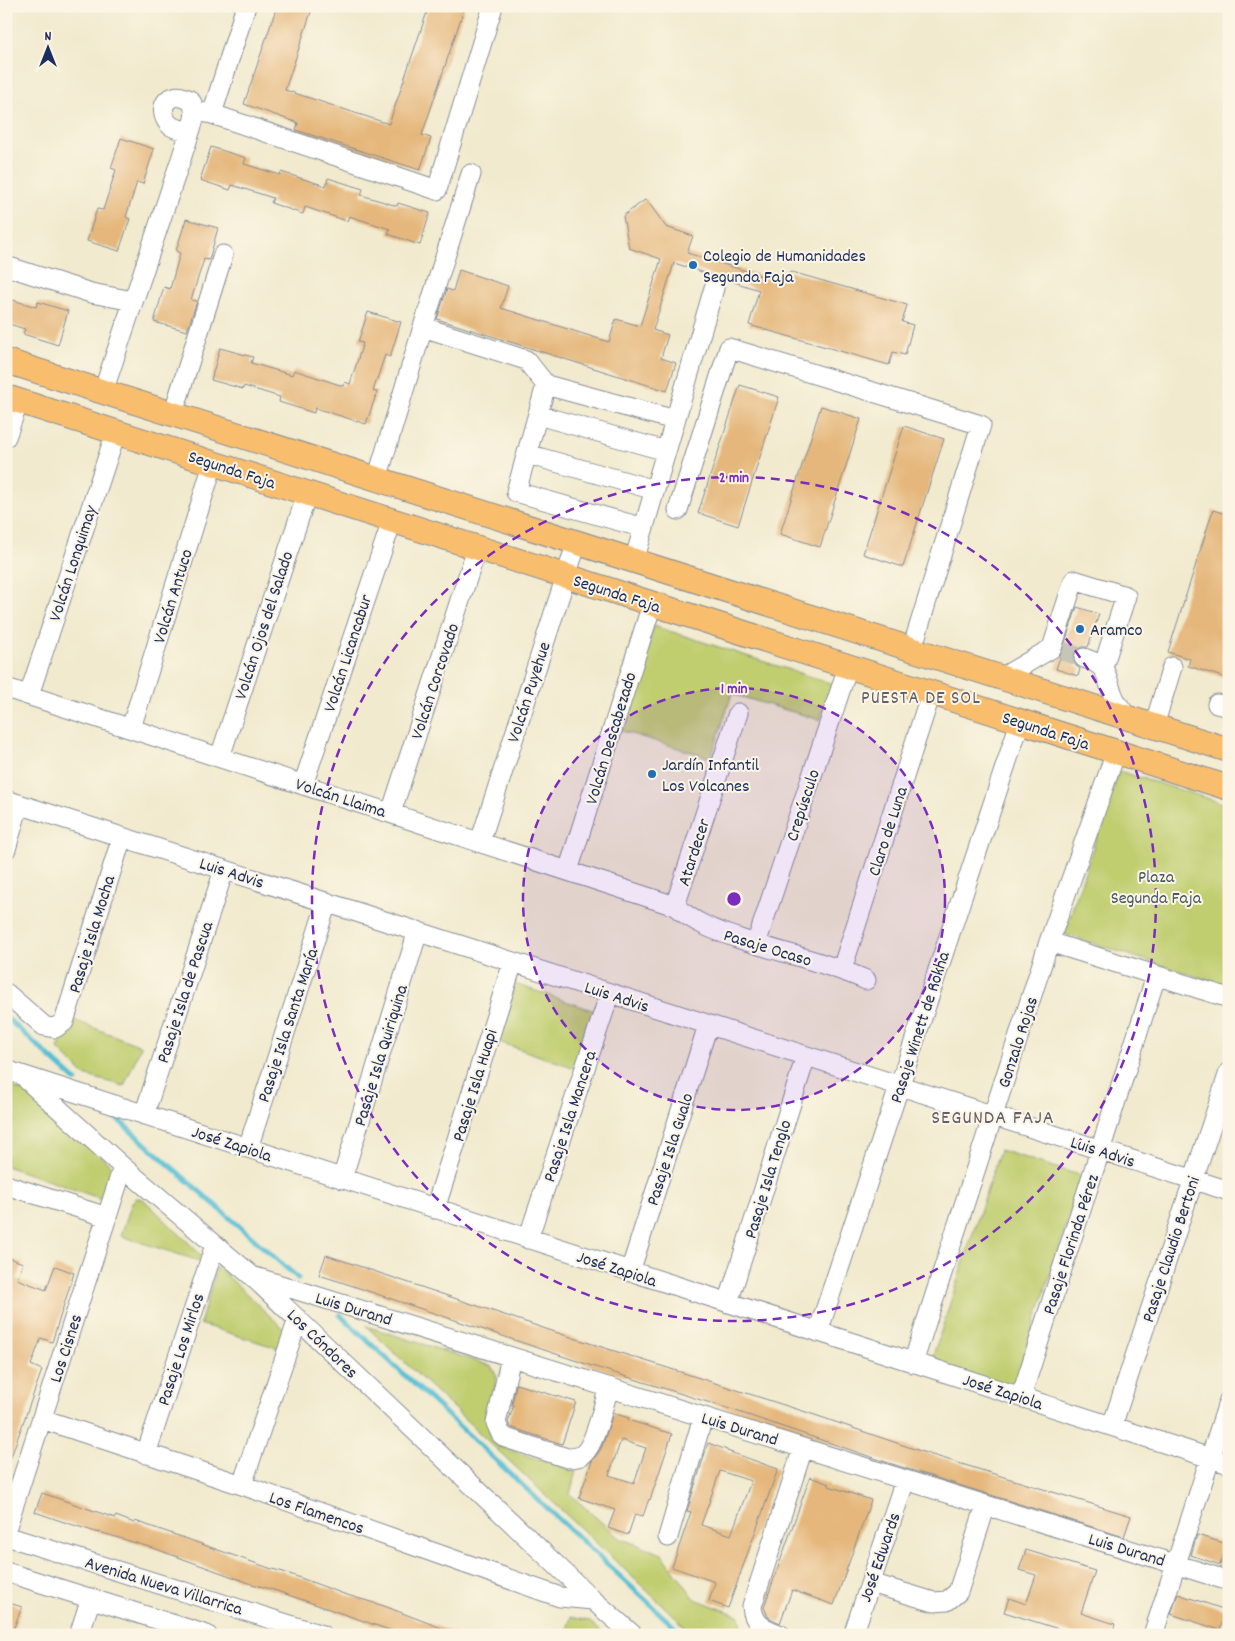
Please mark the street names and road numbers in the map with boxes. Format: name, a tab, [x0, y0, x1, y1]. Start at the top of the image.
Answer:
street label: Segunda Faja	[184, 446, 279, 497]
street label: Volcán Lonquimay	[44, 502, 105, 625]
street label: Volcán Antuco	[148, 547, 201, 647]
street label: Volcán Ojos del Salado	[230, 548, 301, 703]
street label: Segunda Faja	[569, 570, 664, 621]
street label: Volcán Licancabur	[319, 592, 380, 716]
street label: Volcán Corcovado	[406, 620, 467, 743]
street label: Volcán Puyehue	[502, 639, 558, 746]
street label: Volcán Descabezado	[580, 669, 644, 808]
street label: Segunda Faja	[998, 707, 1093, 758]
street label: Crepúsculo	[781, 767, 828, 845]
street label: Volcán Llaima	[292, 773, 389, 826]
street label: Claro de Luna	[863, 783, 916, 880]
street label: Atardecer	[673, 815, 718, 890]
street label: Luis Advis	[196, 852, 267, 897]
street label: Pasaje Isla Mocha	[64, 872, 123, 997]
street label: Pasaje Isla de Pascua	[152, 918, 221, 1067]
street label: Pasaje Ocaso	[720, 924, 814, 975]
street label: Pasaje Isla Santa María	[253, 945, 326, 1106]
street label: Pasaje Winett de Rokha	[885, 948, 958, 1107]
street label: Luis Advis	[581, 976, 652, 1021]
street label: Pasaje Isla Quiriquina	[349, 981, 416, 1130]
street label: Gonzalo Rojas	[993, 994, 1046, 1092]
street label: Pasaje Isla Huapi	[447, 1026, 505, 1145]
street label: Pasaje Isla Mancera	[538, 1047, 605, 1186]
street label: Pasaje Isla Gualo	[641, 1090, 701, 1209]
street label: Pasaje Isla Tenglo	[739, 1117, 799, 1242]
street label: José Zapiola	[188, 1121, 275, 1170]
street label: Luis Advis	[1067, 1131, 1138, 1176]
street label: Pasaje Florinda Pérez	[1038, 1171, 1107, 1318]
street label: Pasaje Claudio Bertoni	[1137, 1174, 1208, 1326]
street label: José Zapiola	[573, 1246, 660, 1295]
street label: Luis Durand	[312, 1287, 395, 1334]
street label: Pasaje Los Mirlos	[152, 1290, 212, 1409]
street label: Los Cóndores	[280, 1304, 363, 1385]
street label: Los Cisnes	[45, 1311, 90, 1386]
street label: José Zapiola	[959, 1369, 1046, 1418]
street label: Luis Durand	[698, 1407, 781, 1454]
street label: Los Flamencos	[265, 1486, 367, 1542]
street label: José Edwards	[854, 1510, 908, 1606]
street label: Luis Durand	[1085, 1528, 1168, 1575]
street label: Avenida Nueva Villarrica	[81, 1551, 246, 1623]

